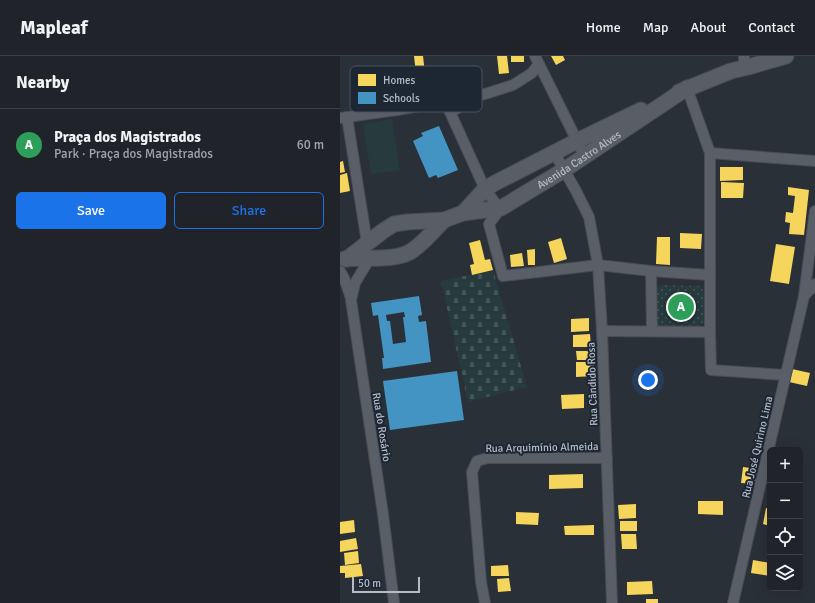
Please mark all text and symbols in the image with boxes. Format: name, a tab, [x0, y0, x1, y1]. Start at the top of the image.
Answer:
text: Mapleaf	[20, 16, 88, 40]
text: Home	[586, 19, 621, 36]
text: Map	[643, 19, 668, 36]
text: About	[690, 19, 726, 36]
text: Contact	[748, 19, 795, 36]
legend	[350, 66, 482, 112]
text: Nearby	[16, 72, 69, 93]
text: Homes	[383, 74, 415, 87]
text: Schools	[383, 92, 420, 105]
text: Praça dos Magistrados	[54, 128, 201, 146]
street label: Avenida Castro Alves	[535, 128, 624, 192]
text: A	[25, 137, 33, 153]
text: 60 m	[297, 137, 324, 153]
text: Park · Praça dos Magistrados	[54, 146, 213, 162]
button: Save	[16, 192, 166, 229]
button: Share	[174, 192, 324, 229]
pin: A	[668, 292, 694, 322]
street label: Rua Cândido Rosa	[585, 341, 600, 426]
your location	[638, 370, 658, 390]
street label: Rua do Rosário	[370, 392, 393, 463]
street label: Rua José Quirino Lima	[739, 395, 776, 499]
street label: Rua Arquimínio Almeida	[485, 440, 599, 455]
map controls	[767, 447, 803, 591]
button: +	[767, 447, 803, 483]
button: −	[767, 483, 803, 519]
button: locate	[767, 519, 803, 555]
button: layers	[767, 555, 803, 591]
scale bar	[352, 575, 420, 594]
text: 50 m	[358, 577, 381, 590]

